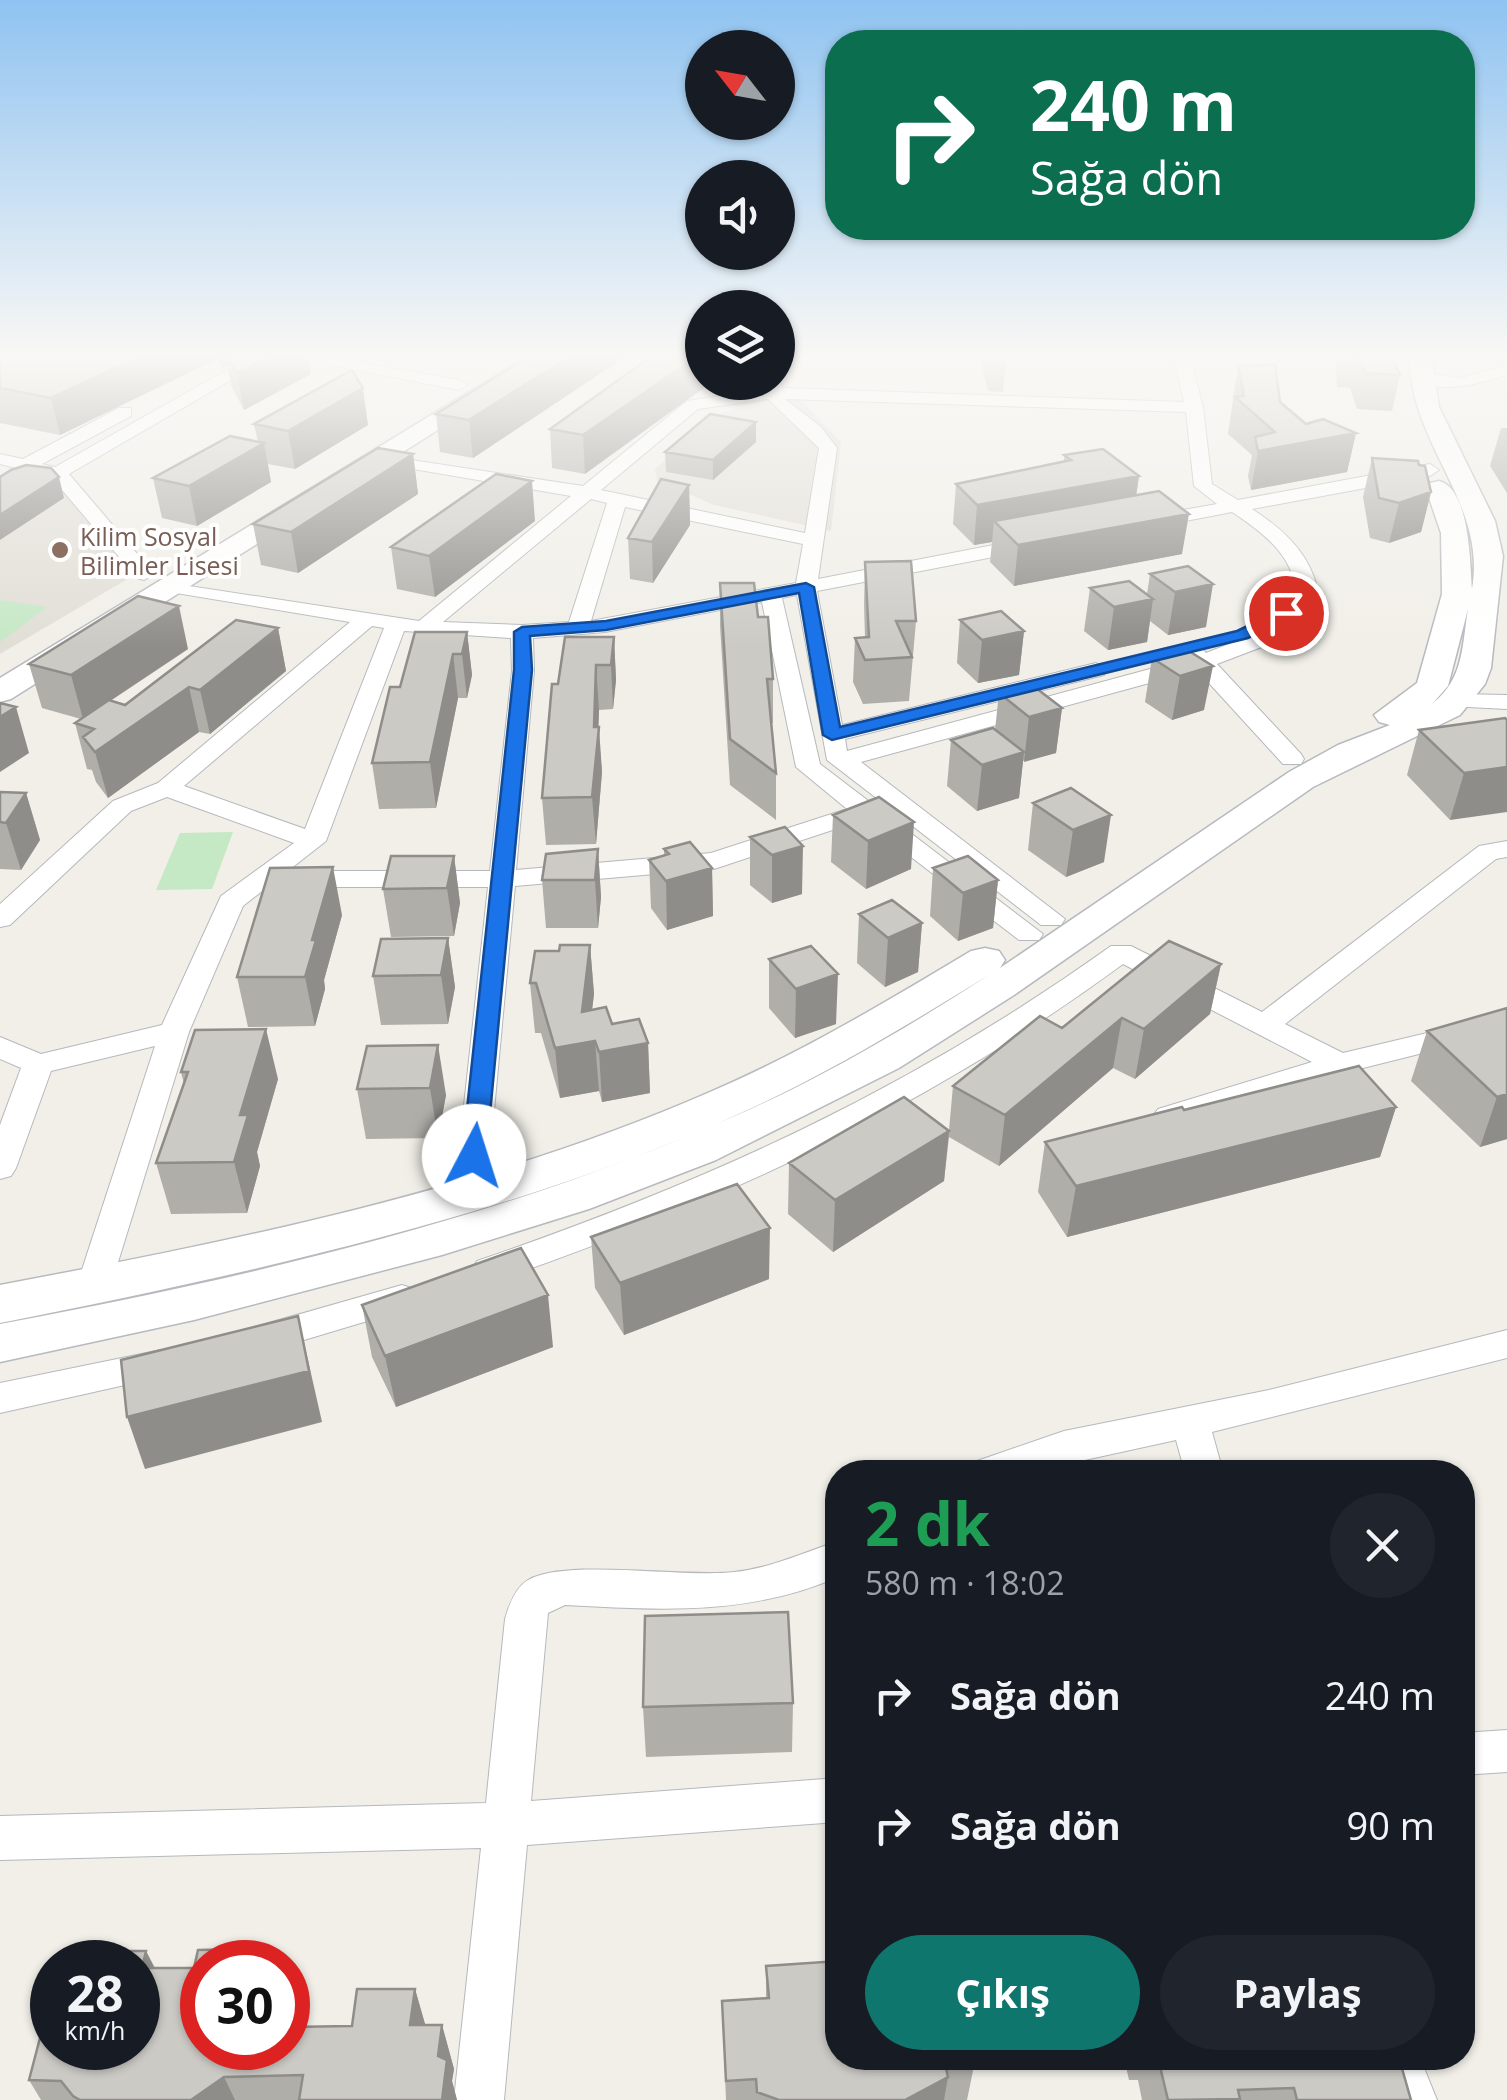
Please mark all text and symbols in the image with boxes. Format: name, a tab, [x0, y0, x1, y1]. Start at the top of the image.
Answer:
north arrow	[685, 30, 795, 140]
map controls	[685, 30, 795, 400]
text: 240 m	[1030, 56, 1237, 152]
icon: right	[865, 70, 995, 200]
text: Sağa dön	[1030, 147, 1223, 208]
button: sound	[685, 160, 795, 270]
button: layers	[685, 290, 795, 400]
place label: Kilim Sosyal Bilimler Lisesi	[80, 519, 239, 582]
marker: Kilim Sosyal Bilimler Lisesi	[49, 539, 71, 561]
pin	[1244, 571, 1329, 656]
icon: arrive	[1259, 586, 1314, 641]
position arrow	[422, 1104, 526, 1208]
text: 2 dk	[865, 1482, 990, 1564]
button: close	[1330, 1493, 1435, 1598]
text: 580 m · 18:02	[865, 1561, 1064, 1604]
icon: right	[865, 1668, 920, 1723]
text: Sağa dön	[950, 1669, 1121, 1721]
text: 240 m	[1325, 1669, 1435, 1721]
icon: right	[865, 1798, 920, 1853]
text: Sağa dön	[950, 1799, 1121, 1851]
text: 90 m	[1346, 1799, 1435, 1851]
button: Çıkış	[865, 1935, 1140, 2050]
button: Paylaş	[1160, 1935, 1435, 2050]
speed limit sign: 30	[180, 1940, 310, 2070]
text: 28	[66, 1959, 124, 2027]
text: km/h	[65, 2013, 125, 2047]

